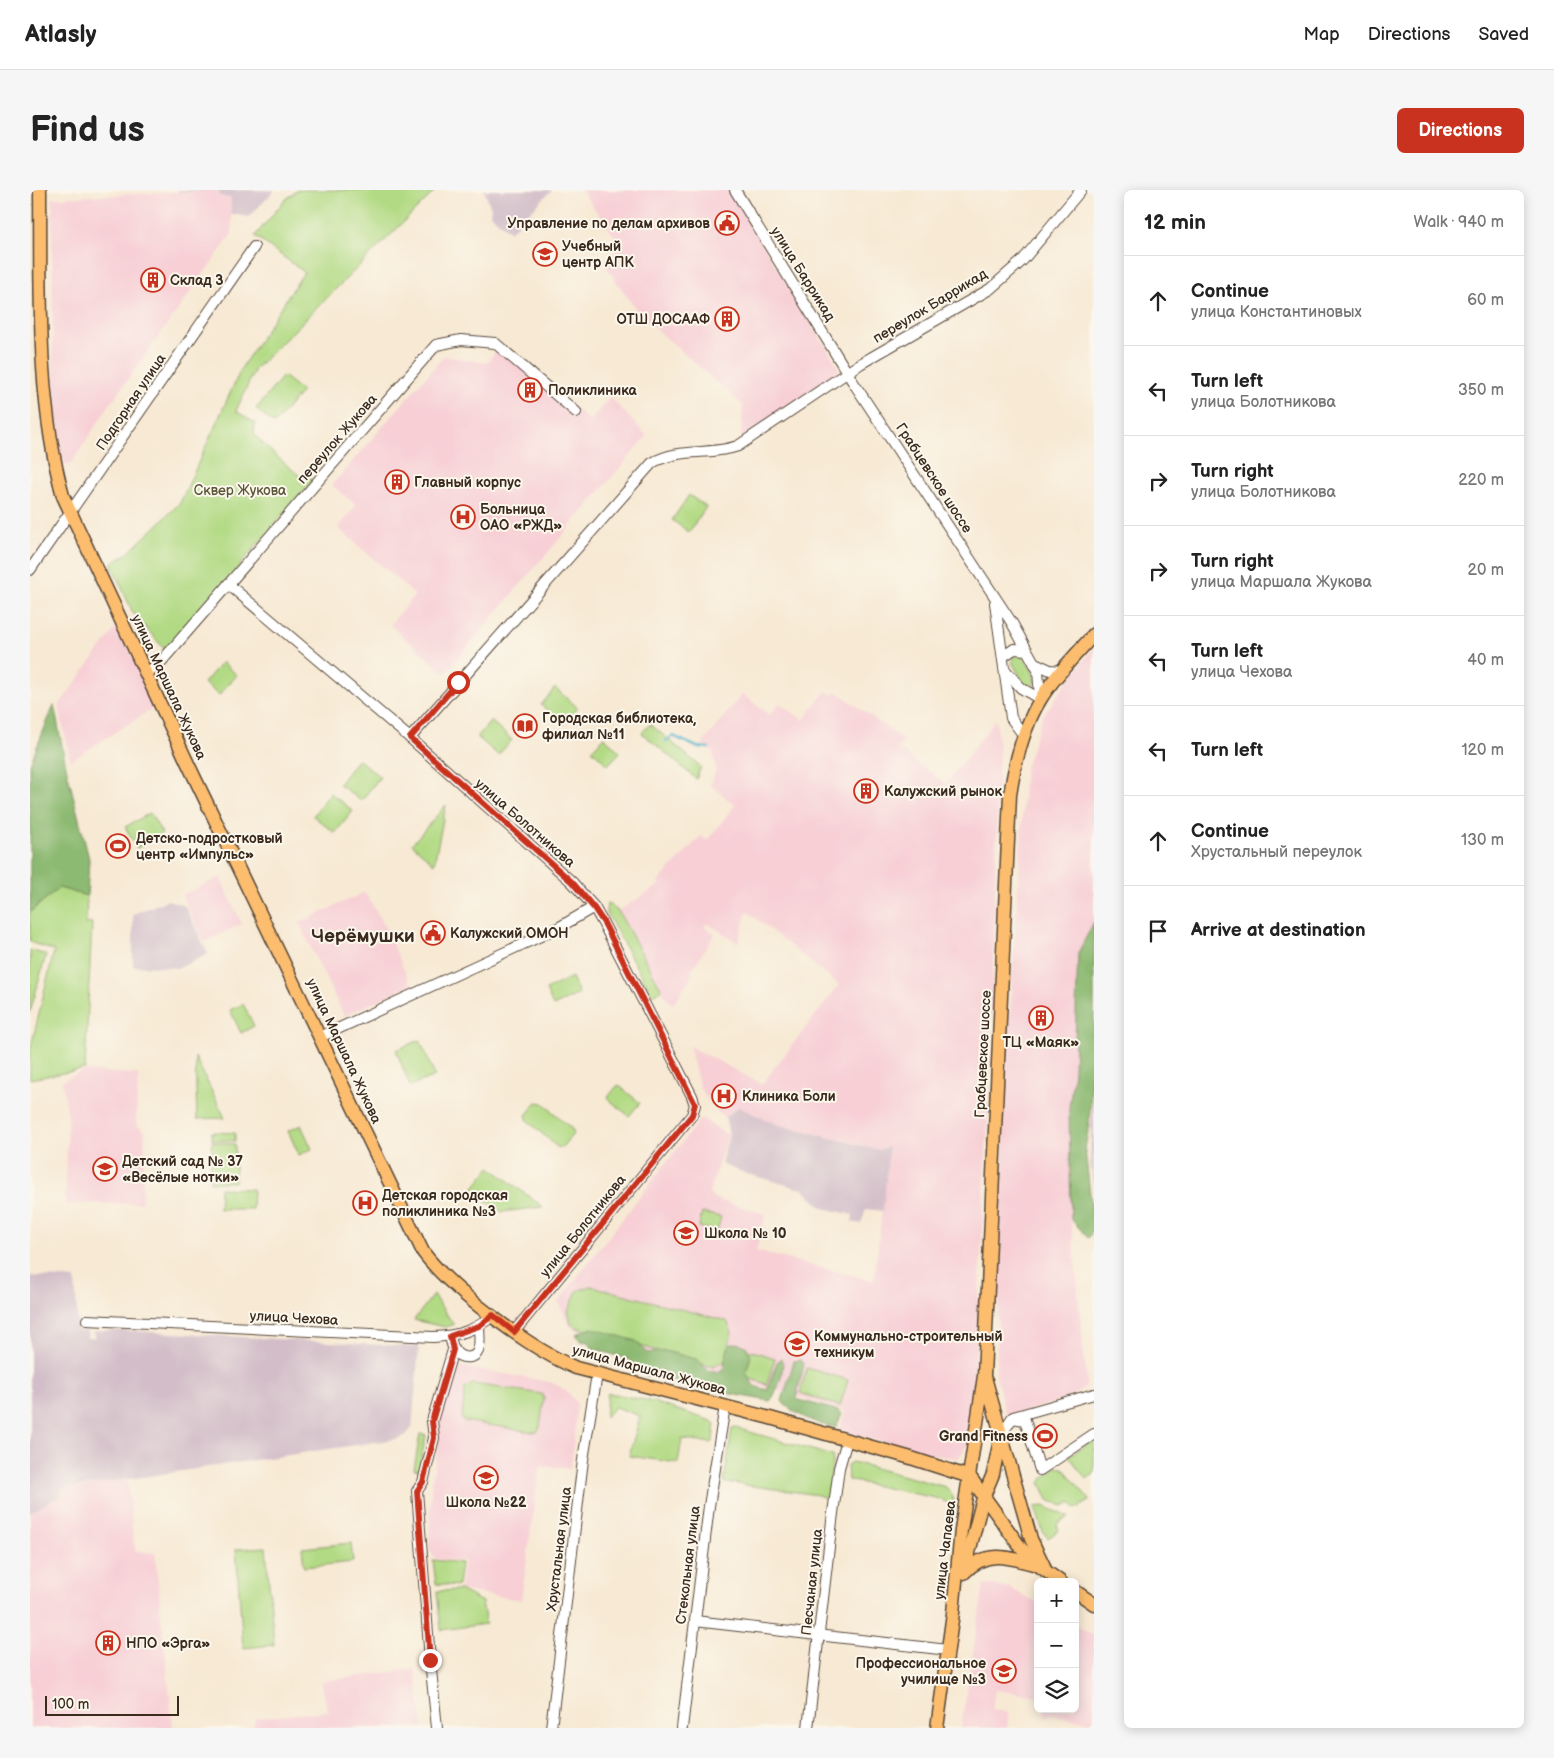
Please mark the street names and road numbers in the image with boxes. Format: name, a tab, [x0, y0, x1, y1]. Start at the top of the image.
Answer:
street label: улица Баррикад	[767, 224, 839, 325]
street label: переулок Баррикад	[870, 265, 991, 347]
street label: Подгорная улица	[92, 350, 170, 453]
street label: переулок Жукова	[293, 390, 381, 487]
street label: Грабцевское шоссе	[892, 420, 976, 536]
street label: улица Маршала Жукова	[128, 612, 210, 763]
street label: улица Болотникова	[472, 775, 579, 871]
street label: улица Маршала Жукова	[303, 976, 385, 1127]
street label: Грабцевское шоссе	[971, 990, 995, 1118]
street label: улица Болотникова	[537, 1171, 630, 1281]
street label: улица Чехова	[249, 1307, 339, 1329]
street label: улица Маршала Жукова	[570, 1341, 728, 1399]
street label: Хрустальная улица	[543, 1485, 575, 1612]
street label: улица Чапаева	[930, 1499, 960, 1601]
street label: Стекольная улица	[672, 1504, 704, 1625]
street label: Песчаная улица	[798, 1527, 826, 1636]

